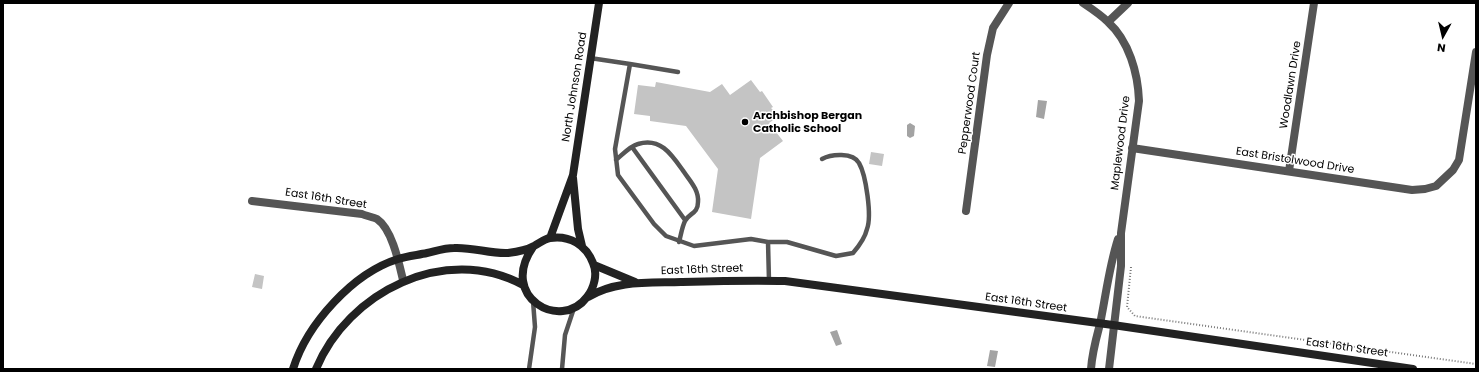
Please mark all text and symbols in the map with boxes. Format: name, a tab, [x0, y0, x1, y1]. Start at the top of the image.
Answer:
north arrow	[1423, 16, 1463, 56]
street label: North Johnson Road	[560, 31, 590, 143]
text: N	[1436, 39, 1447, 56]
street label: Woodlawn Drive	[1278, 40, 1304, 130]
street label: Pepperwood Court	[956, 51, 984, 155]
street label: Maplewood Drive	[1109, 95, 1133, 191]
place label: Archbishop Bergan Catholic School	[753, 109, 862, 135]
marker: Archbishop Bergan Catholic School	[740, 117, 750, 127]
street label: East Bristolwood Drive	[1235, 145, 1355, 177]
street label: East 16th Street	[284, 186, 368, 212]
street label: East 16th Street	[661, 262, 743, 278]
street label: East 16th Street	[984, 291, 1068, 315]
street label: East 16th Street	[1305, 336, 1389, 360]

